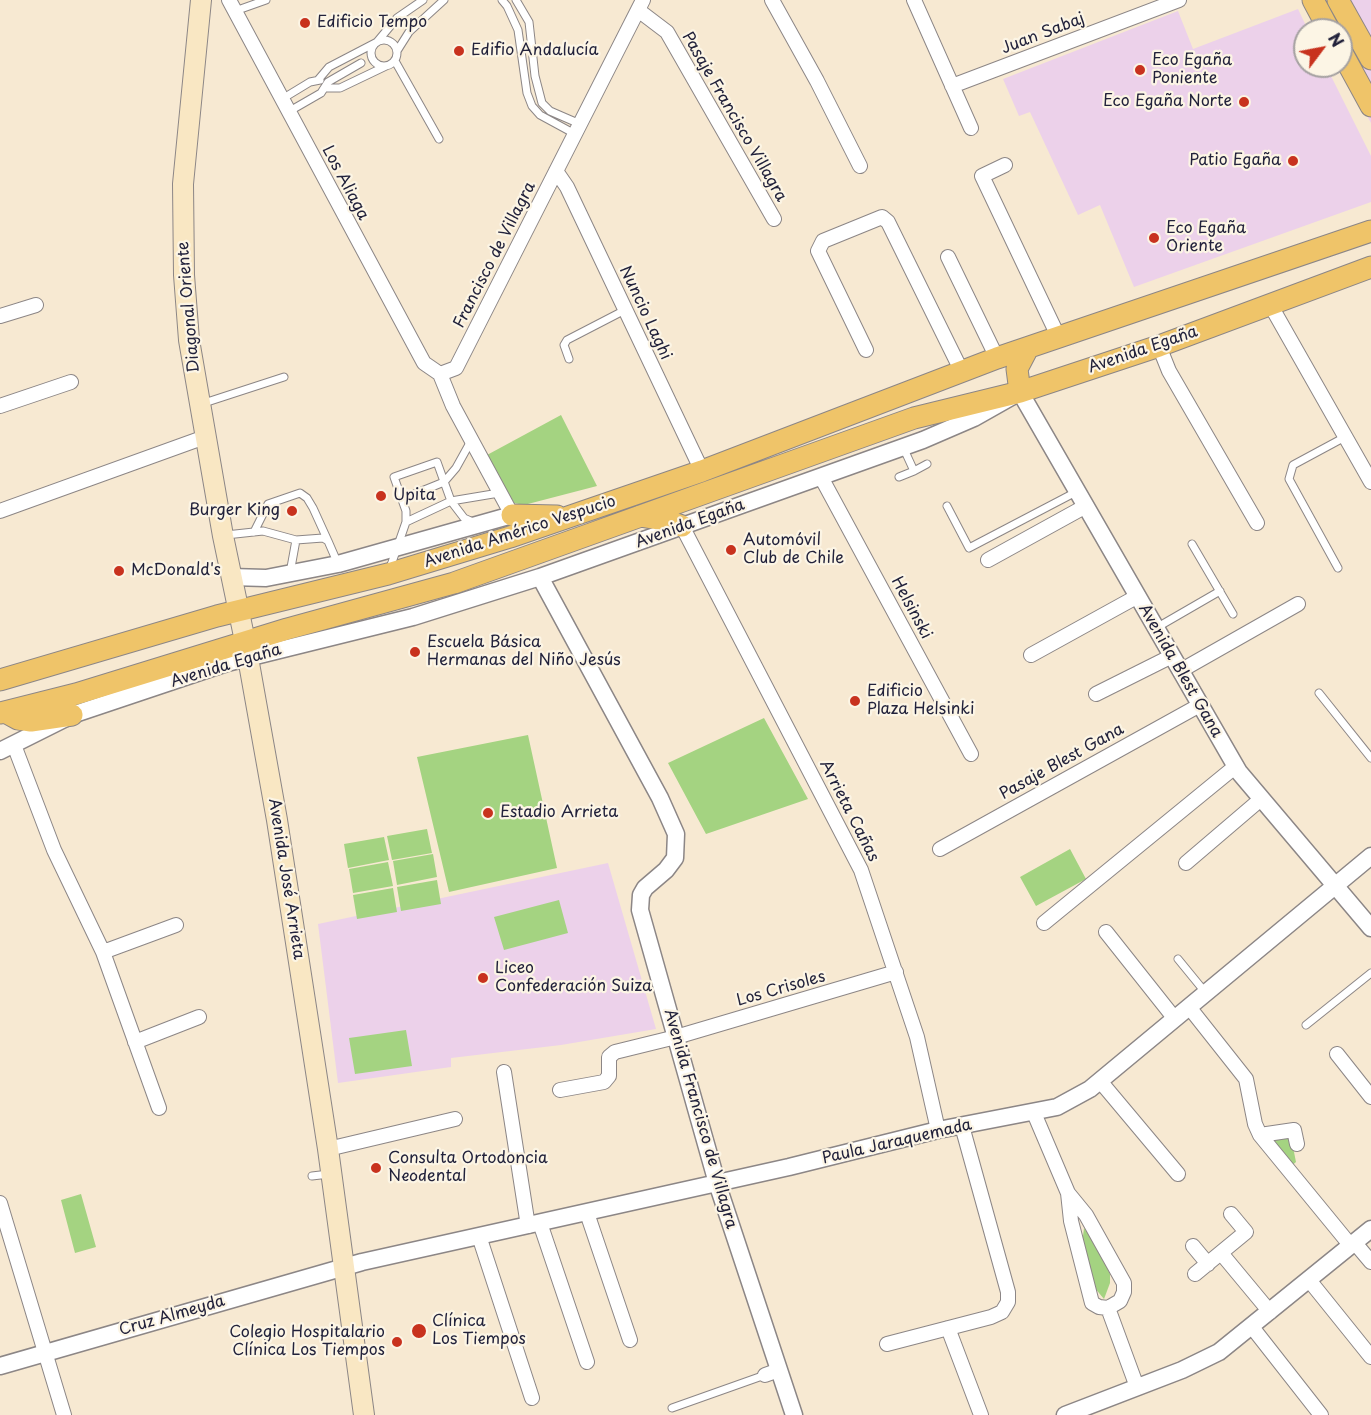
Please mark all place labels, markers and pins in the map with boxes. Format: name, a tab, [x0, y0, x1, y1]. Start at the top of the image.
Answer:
place label: Edificio Tempo	[317, 13, 427, 33]
marker: Edificio Tempo	[298, 16, 312, 30]
place label: Edifio Andalucía	[471, 41, 598, 61]
marker: Edifio Andalucía	[452, 44, 466, 58]
place label: Eco Egaña Poniente	[1152, 51, 1232, 89]
marker: Eco Egaña Poniente	[1133, 63, 1147, 77]
place label: Eco Egaña Norte	[1103, 92, 1232, 112]
marker: Eco Egaña Norte	[1237, 95, 1251, 109]
place label: Patio Egaña	[1189, 151, 1281, 171]
marker: Patio Egaña	[1286, 154, 1300, 168]
place label: Eco Egaña Oriente	[1166, 219, 1246, 257]
marker: Eco Egaña Oriente	[1147, 231, 1161, 245]
place label: Upita	[393, 486, 436, 506]
marker: Upita	[374, 489, 388, 503]
place label: Burger King	[189, 501, 280, 521]
marker: Burger King	[285, 504, 299, 518]
place label: Automóvil Club de Chile	[743, 531, 844, 569]
marker: Automóvil Club de Chile	[724, 543, 738, 557]
place label: McDonald's	[131, 561, 221, 581]
marker: McDonald's	[112, 564, 126, 578]
place label: Escuela Básica Hermanas del Niño Jesús	[427, 633, 621, 671]
marker: Escuela Básica Hermanas del Niño Jesús	[408, 645, 422, 659]
place label: Edificio Plaza Helsinki	[867, 682, 974, 720]
marker: Edificio Plaza Helsinki	[848, 694, 862, 708]
place label: Estadio Arrieta	[500, 803, 618, 823]
marker: Estadio Arrieta	[481, 806, 495, 820]
place label: Liceo Confederación Suiza	[495, 959, 652, 997]
marker: Liceo Confederación Suiza	[476, 971, 490, 985]
place label: Consulta Ortodoncia Neodental	[388, 1149, 548, 1187]
marker: Consulta Ortodoncia Neodental	[369, 1161, 383, 1175]
place label: Clínica Los Tiempos	[432, 1312, 526, 1350]
marker: Clínica Los Tiempos	[410, 1322, 428, 1340]
place label: Colegio Hospitalario Clínica Los Tiempos	[229, 1323, 385, 1361]
marker: Colegio Hospitalario Clínica Los Tiempos	[390, 1335, 404, 1349]

